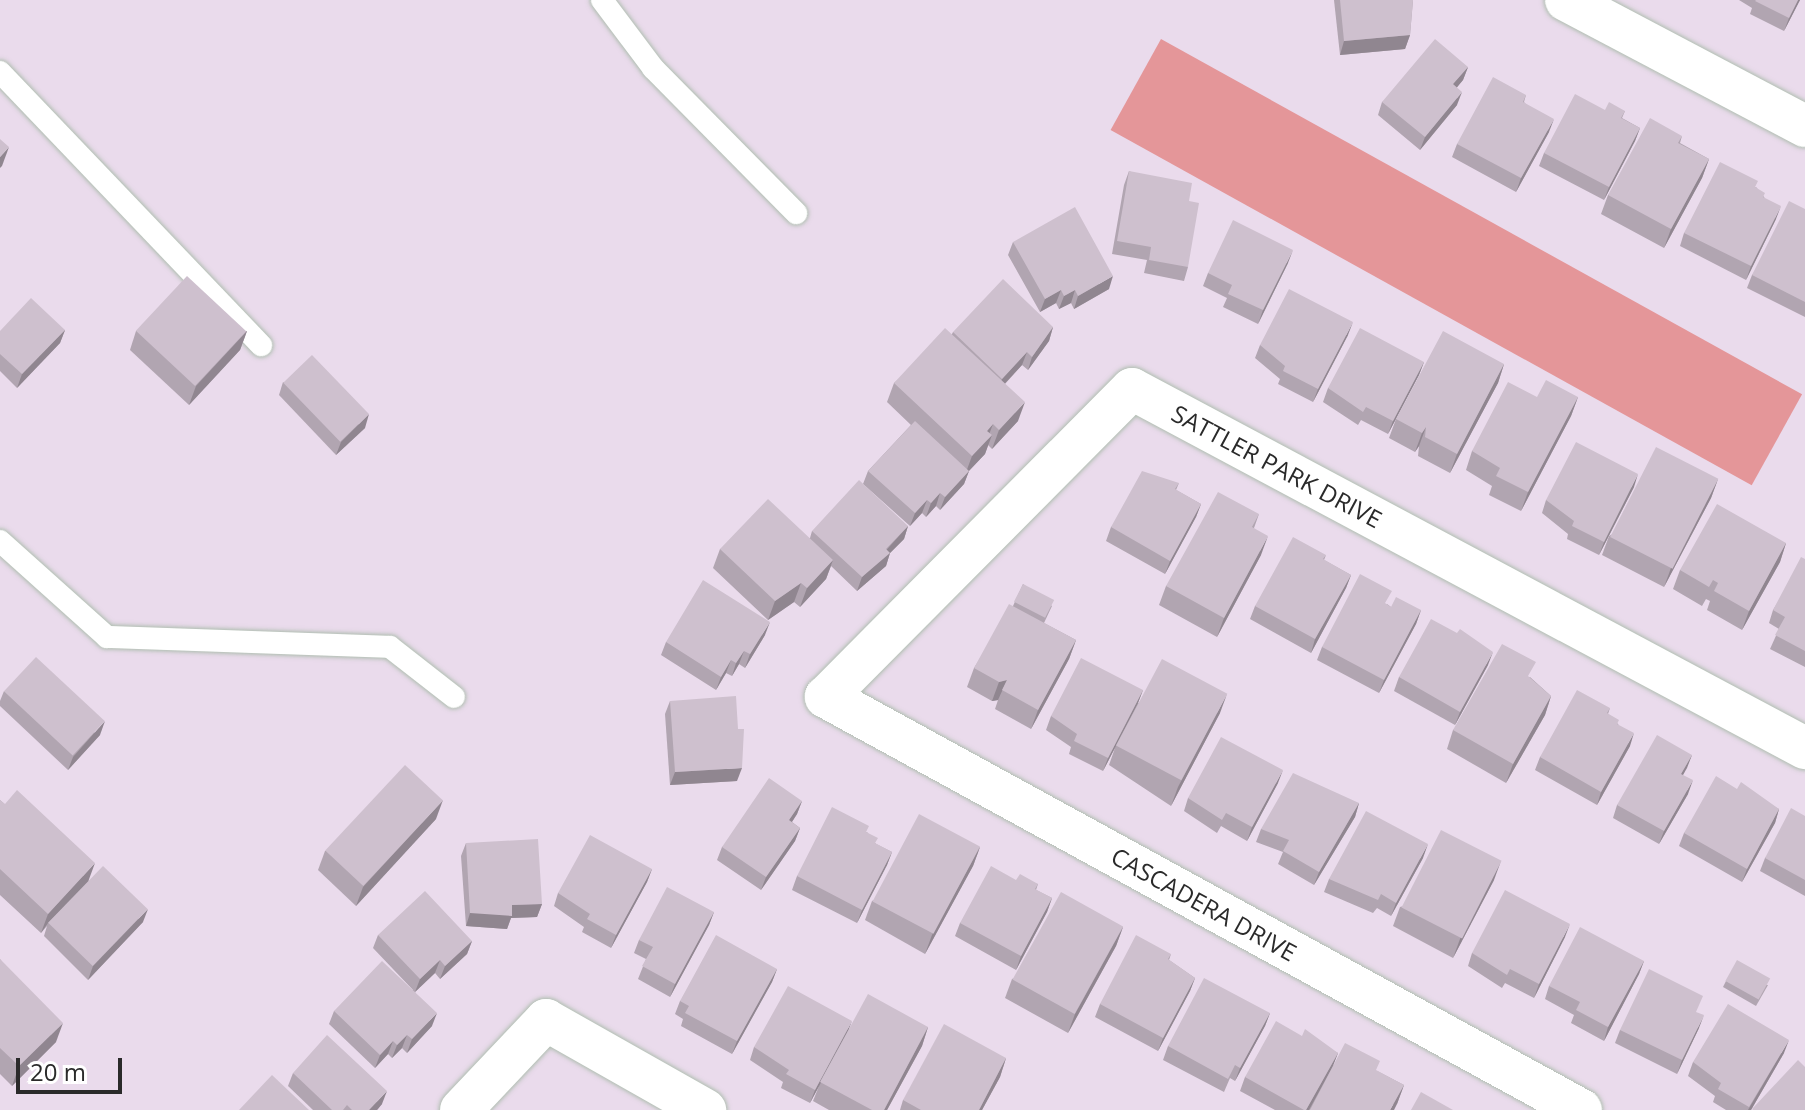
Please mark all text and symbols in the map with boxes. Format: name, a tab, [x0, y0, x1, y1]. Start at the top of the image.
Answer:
street label: SATTLER PARK DRIVE	[1167, 398, 1387, 534]
street label: CASCADERA DRIVE	[1106, 841, 1302, 967]
scale bar	[20, 1042, 126, 1092]
text: 20 m	[30, 1055, 86, 1088]

